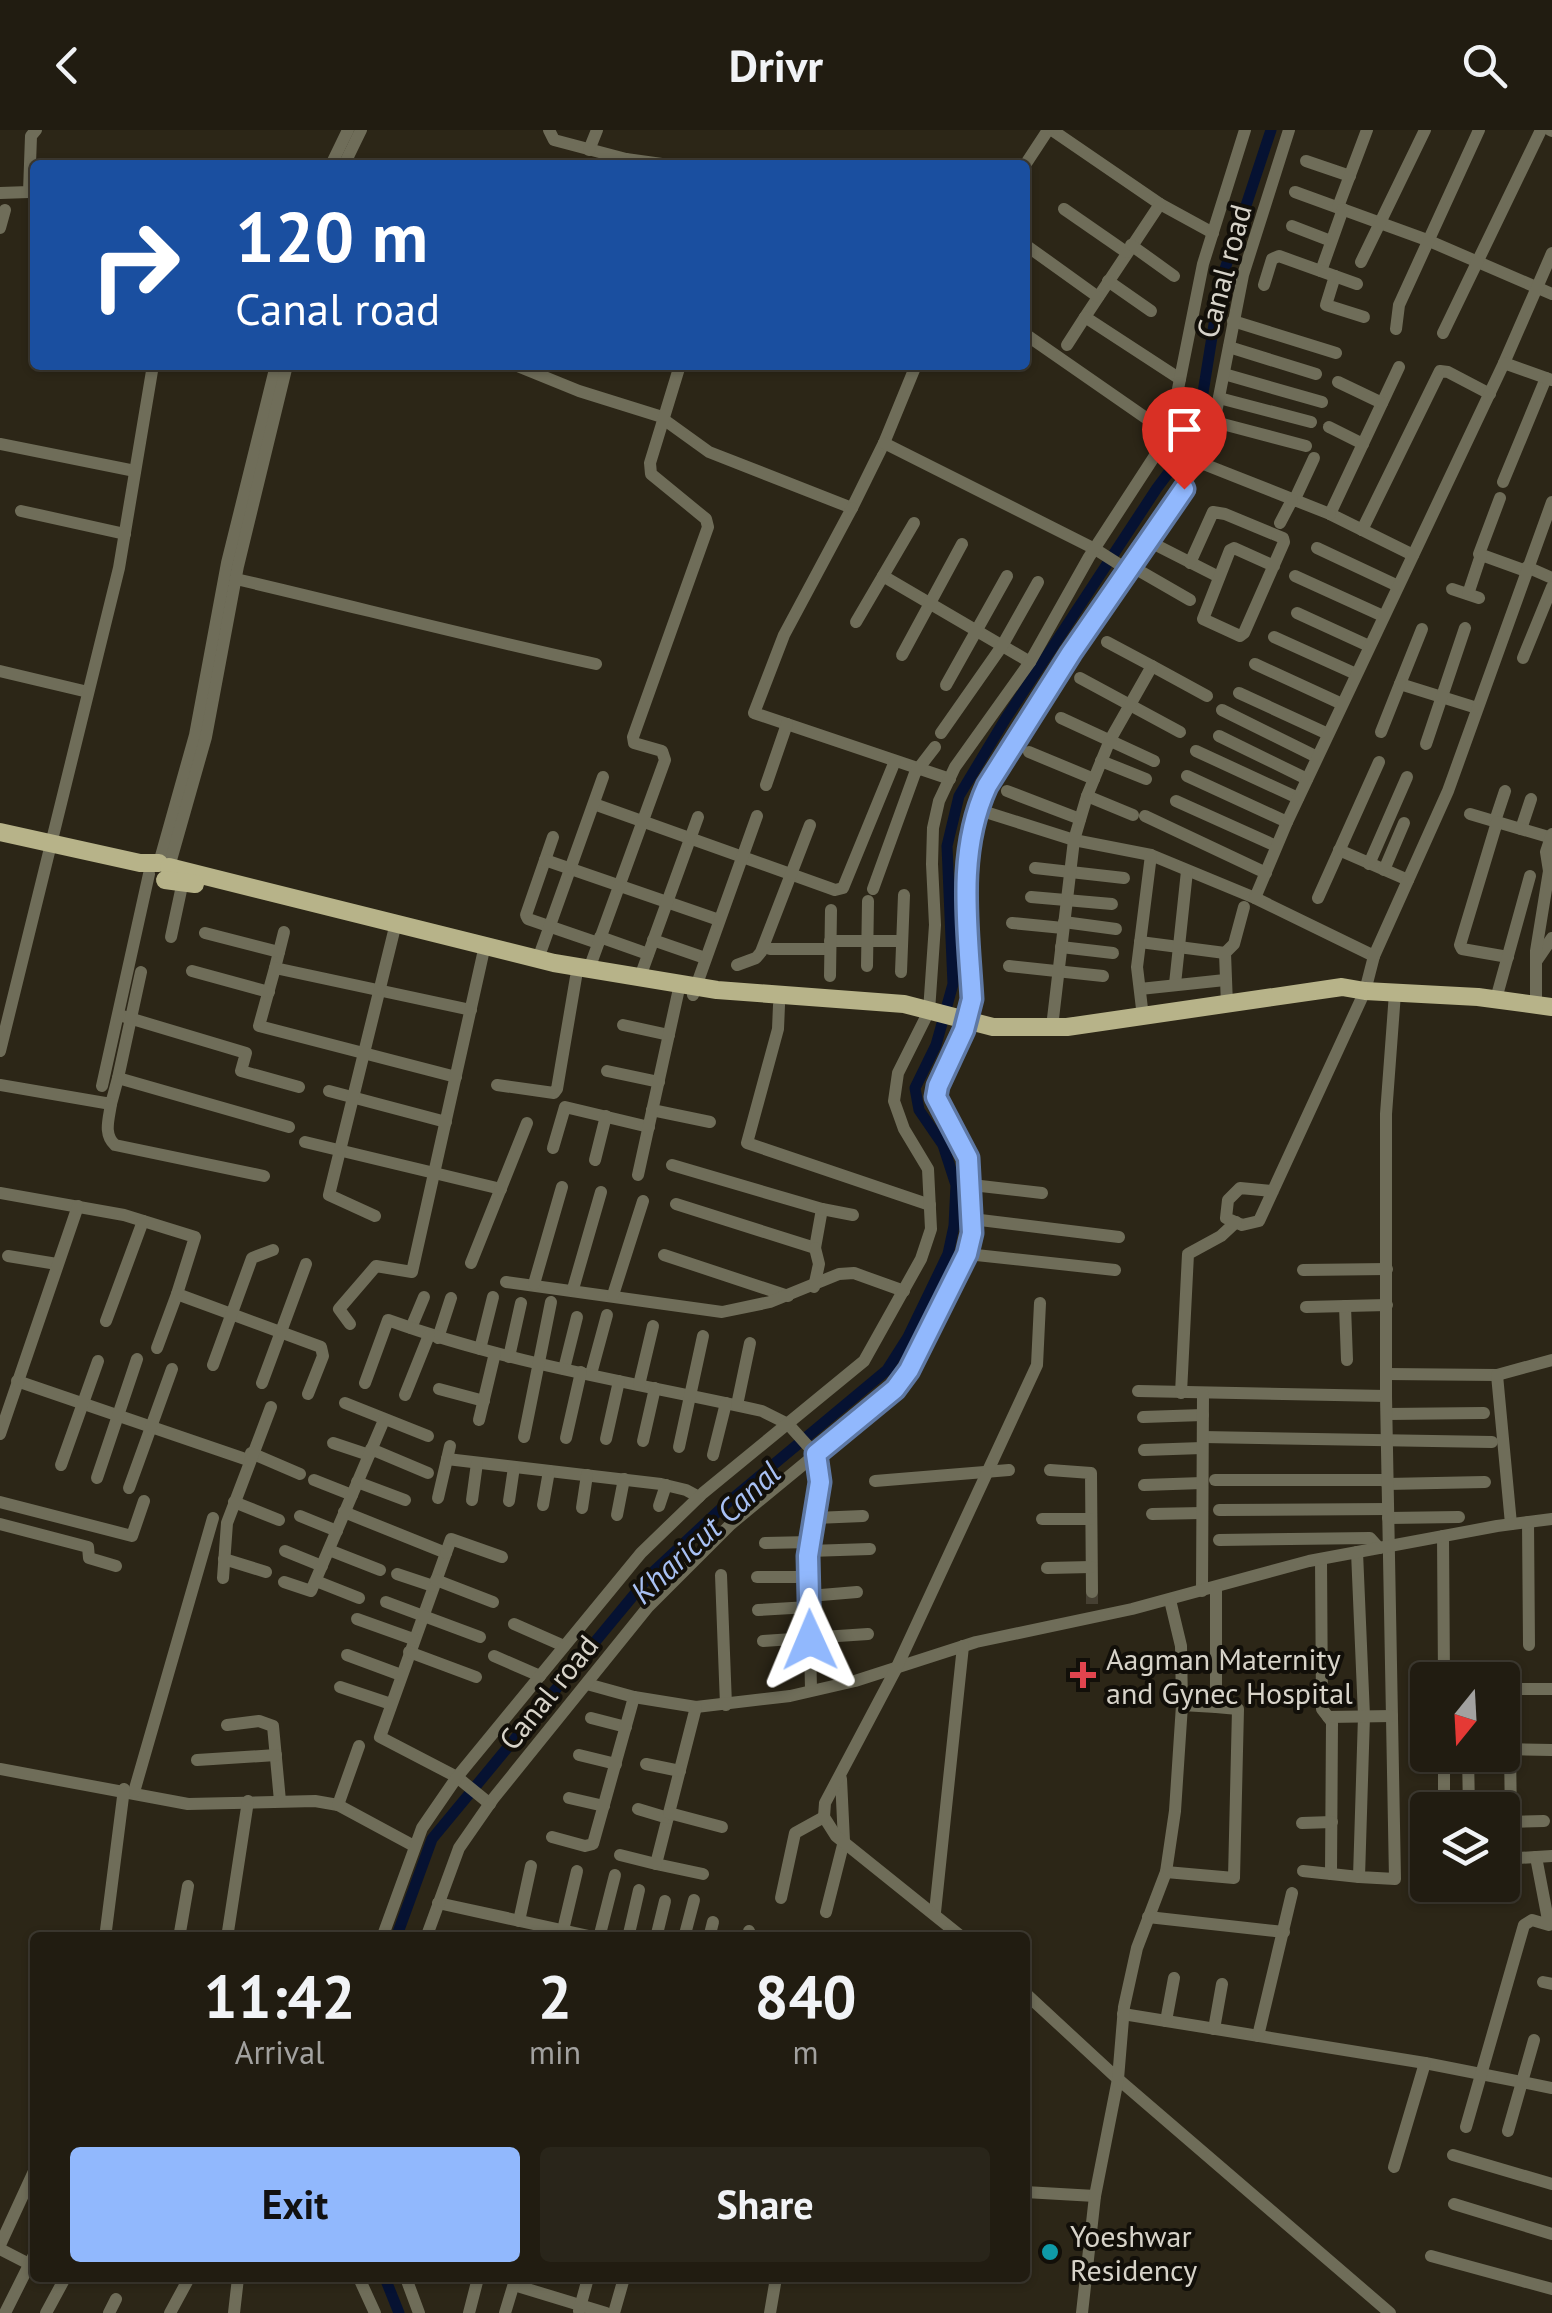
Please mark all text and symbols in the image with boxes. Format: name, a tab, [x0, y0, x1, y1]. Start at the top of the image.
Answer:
text: Drivr	[729, 36, 823, 94]
icon: back	[40, 38, 95, 93]
icon: search	[1457, 38, 1512, 93]
text: 120 m	[235, 191, 428, 281]
icon: right	[70, 200, 200, 330]
street label: Canal road	[1186, 200, 1260, 342]
text: Canal road	[235, 279, 440, 337]
pin	[1142, 387, 1227, 490]
icon: arrive	[1157, 402, 1212, 457]
water label: Kharicut Canal	[621, 1451, 789, 1612]
position arrow	[758, 1588, 862, 1692]
street label: Canal road	[490, 1627, 606, 1757]
place label: Aagman Maternity and Gynec Hospital	[1106, 1639, 1353, 1712]
marker: Aagman Maternity and Gynec Hospital	[1070, 1662, 1096, 1688]
north arrow	[1410, 1662, 1520, 1772]
map controls	[1410, 1662, 1520, 1902]
button: layers	[1410, 1792, 1520, 1902]
text: 11:42	[203, 1957, 356, 2035]
text: 2	[538, 1957, 572, 2035]
text: 840	[755, 1957, 857, 2035]
text: Arrival	[235, 2031, 324, 2073]
text: min	[529, 2031, 581, 2073]
text: m	[793, 2031, 819, 2073]
button: Exit	[70, 2147, 520, 2262]
button: Share	[540, 2147, 990, 2262]
place label: Yoeshwar Residency	[1070, 2216, 1197, 2289]
marker: Yoeshwar Residency	[1039, 2241, 1061, 2263]

